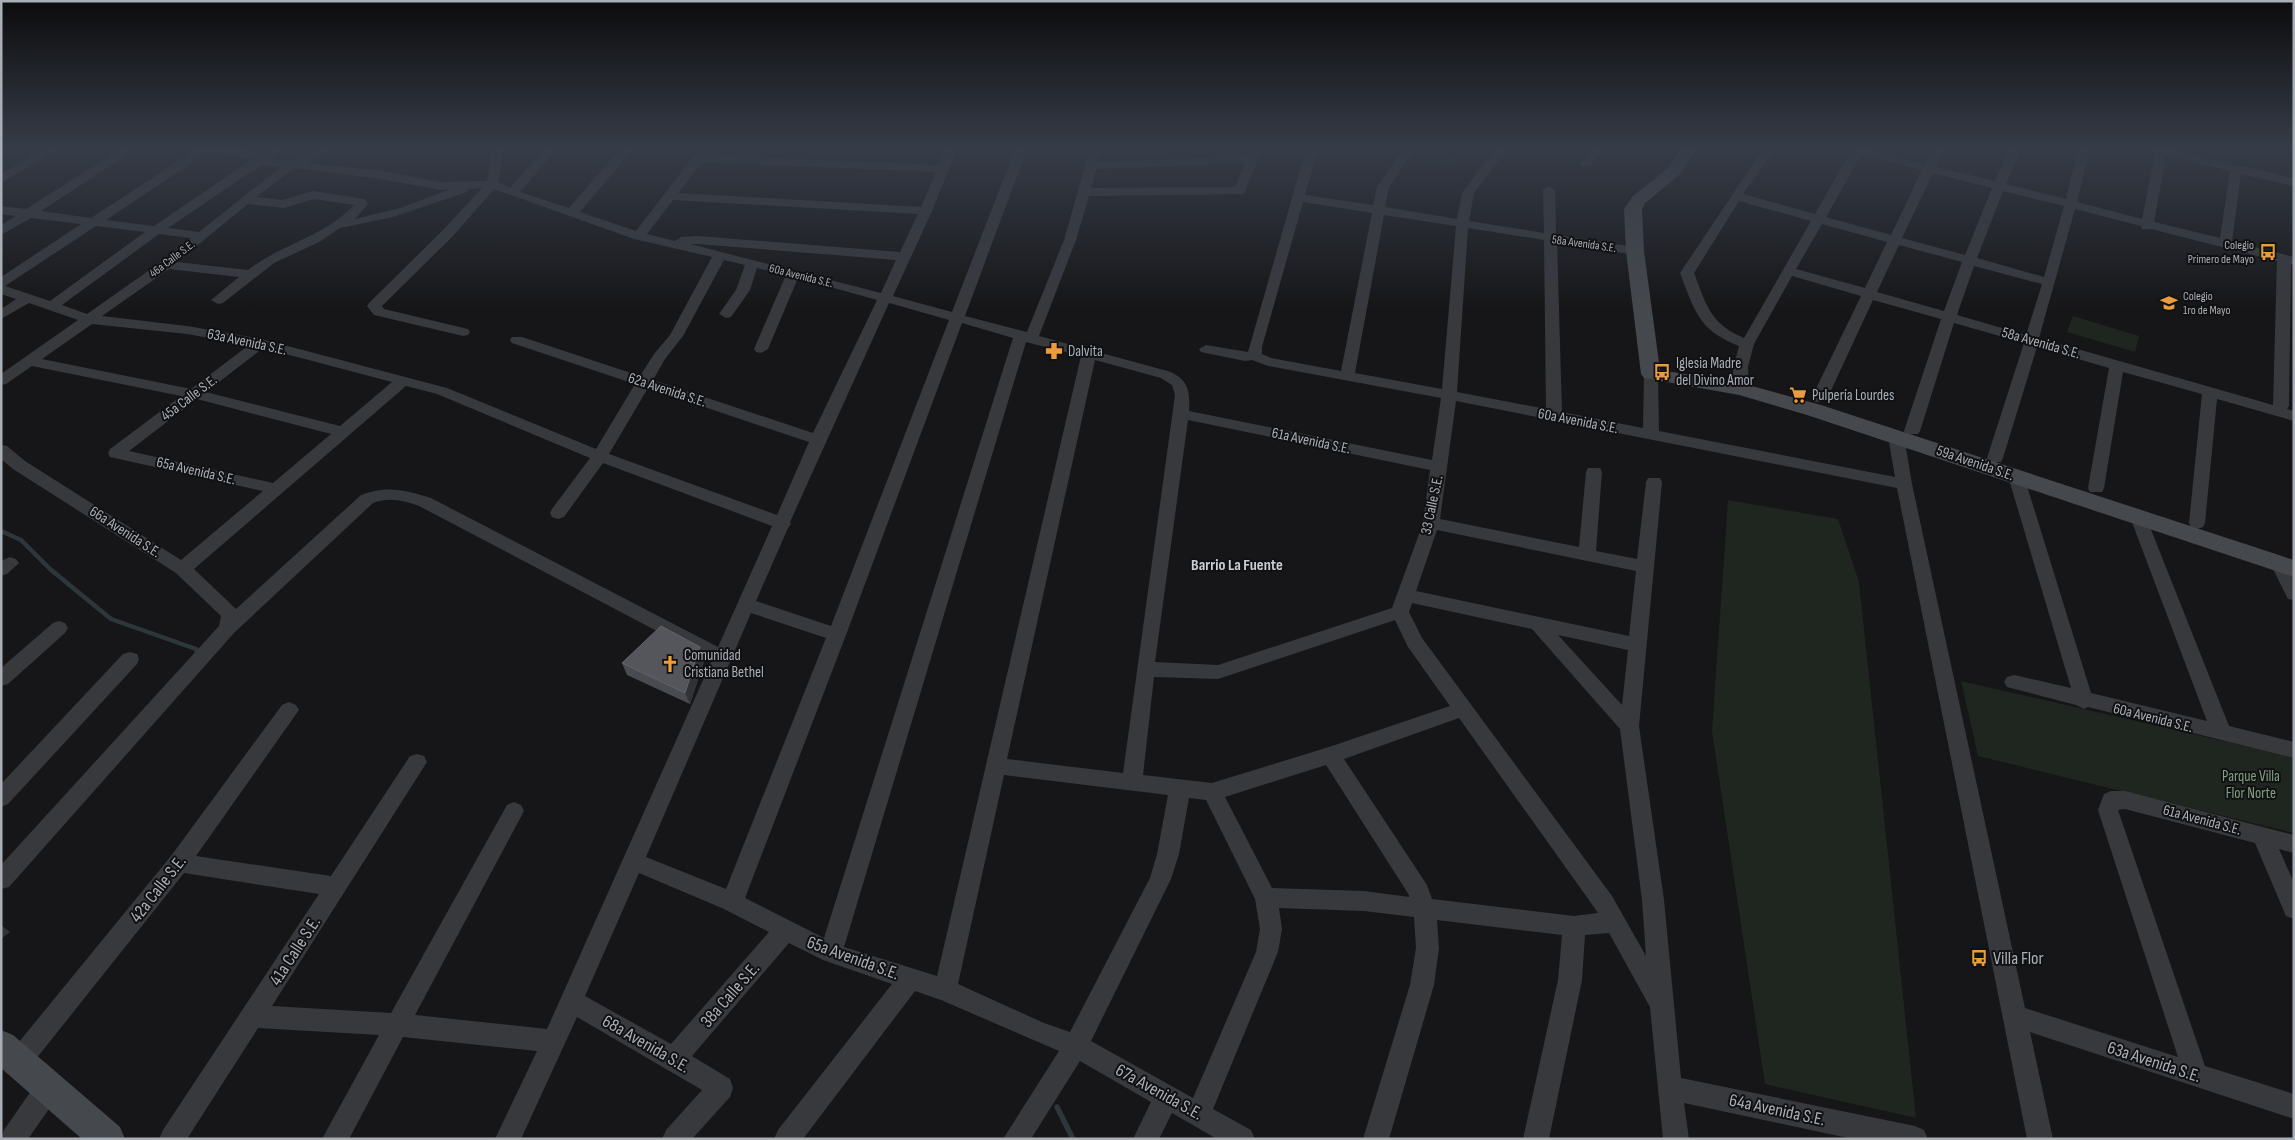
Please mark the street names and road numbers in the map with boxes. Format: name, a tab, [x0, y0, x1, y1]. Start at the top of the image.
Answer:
street label: 58a Avenida S.E.	[1551, 232, 1617, 256]
street label: 46a Calle S.E.	[146, 237, 198, 281]
street label: 60a Avenida S.E.	[768, 261, 834, 291]
street label: 58a Avenida S.E.	[2000, 323, 2083, 363]
street label: 63a Avenida S.E.	[205, 324, 289, 360]
street label: 62a Avenida S.E.	[626, 368, 709, 412]
street label: 45a Calle S.E.	[157, 371, 221, 425]
street label: 60a Avenida S.E.	[1536, 404, 1620, 438]
street label: 61a Avenida S.E.	[1270, 423, 1352, 459]
street label: 59a Avenida S.E.	[1934, 441, 2016, 485]
street label: 65a Avenida S.E.	[155, 453, 238, 489]
street label: 33 Calle S.E.	[1416, 474, 1448, 536]
street label: 66a Avenida S.E.	[86, 502, 164, 562]
street label: 60a Avenida S.E.	[2111, 699, 2195, 737]
street label: 61a Avenida S.E.	[2161, 800, 2243, 840]
street label: 42a Calle S.E.	[125, 851, 191, 927]
street label: 41a Calle S.E.	[265, 913, 325, 989]
street label: 65a Avenida S.E.	[804, 932, 902, 984]
street label: 38a Calle S.E.	[696, 958, 764, 1032]
street label: 68a Avenida S.E.	[599, 1011, 693, 1077]
street label: 63a Avenida S.E.	[2105, 1037, 2203, 1087]
street label: 67a Avenida S.E.	[1112, 1059, 1206, 1125]
street label: 64a Avenida S.E.	[1727, 1090, 1827, 1130]

